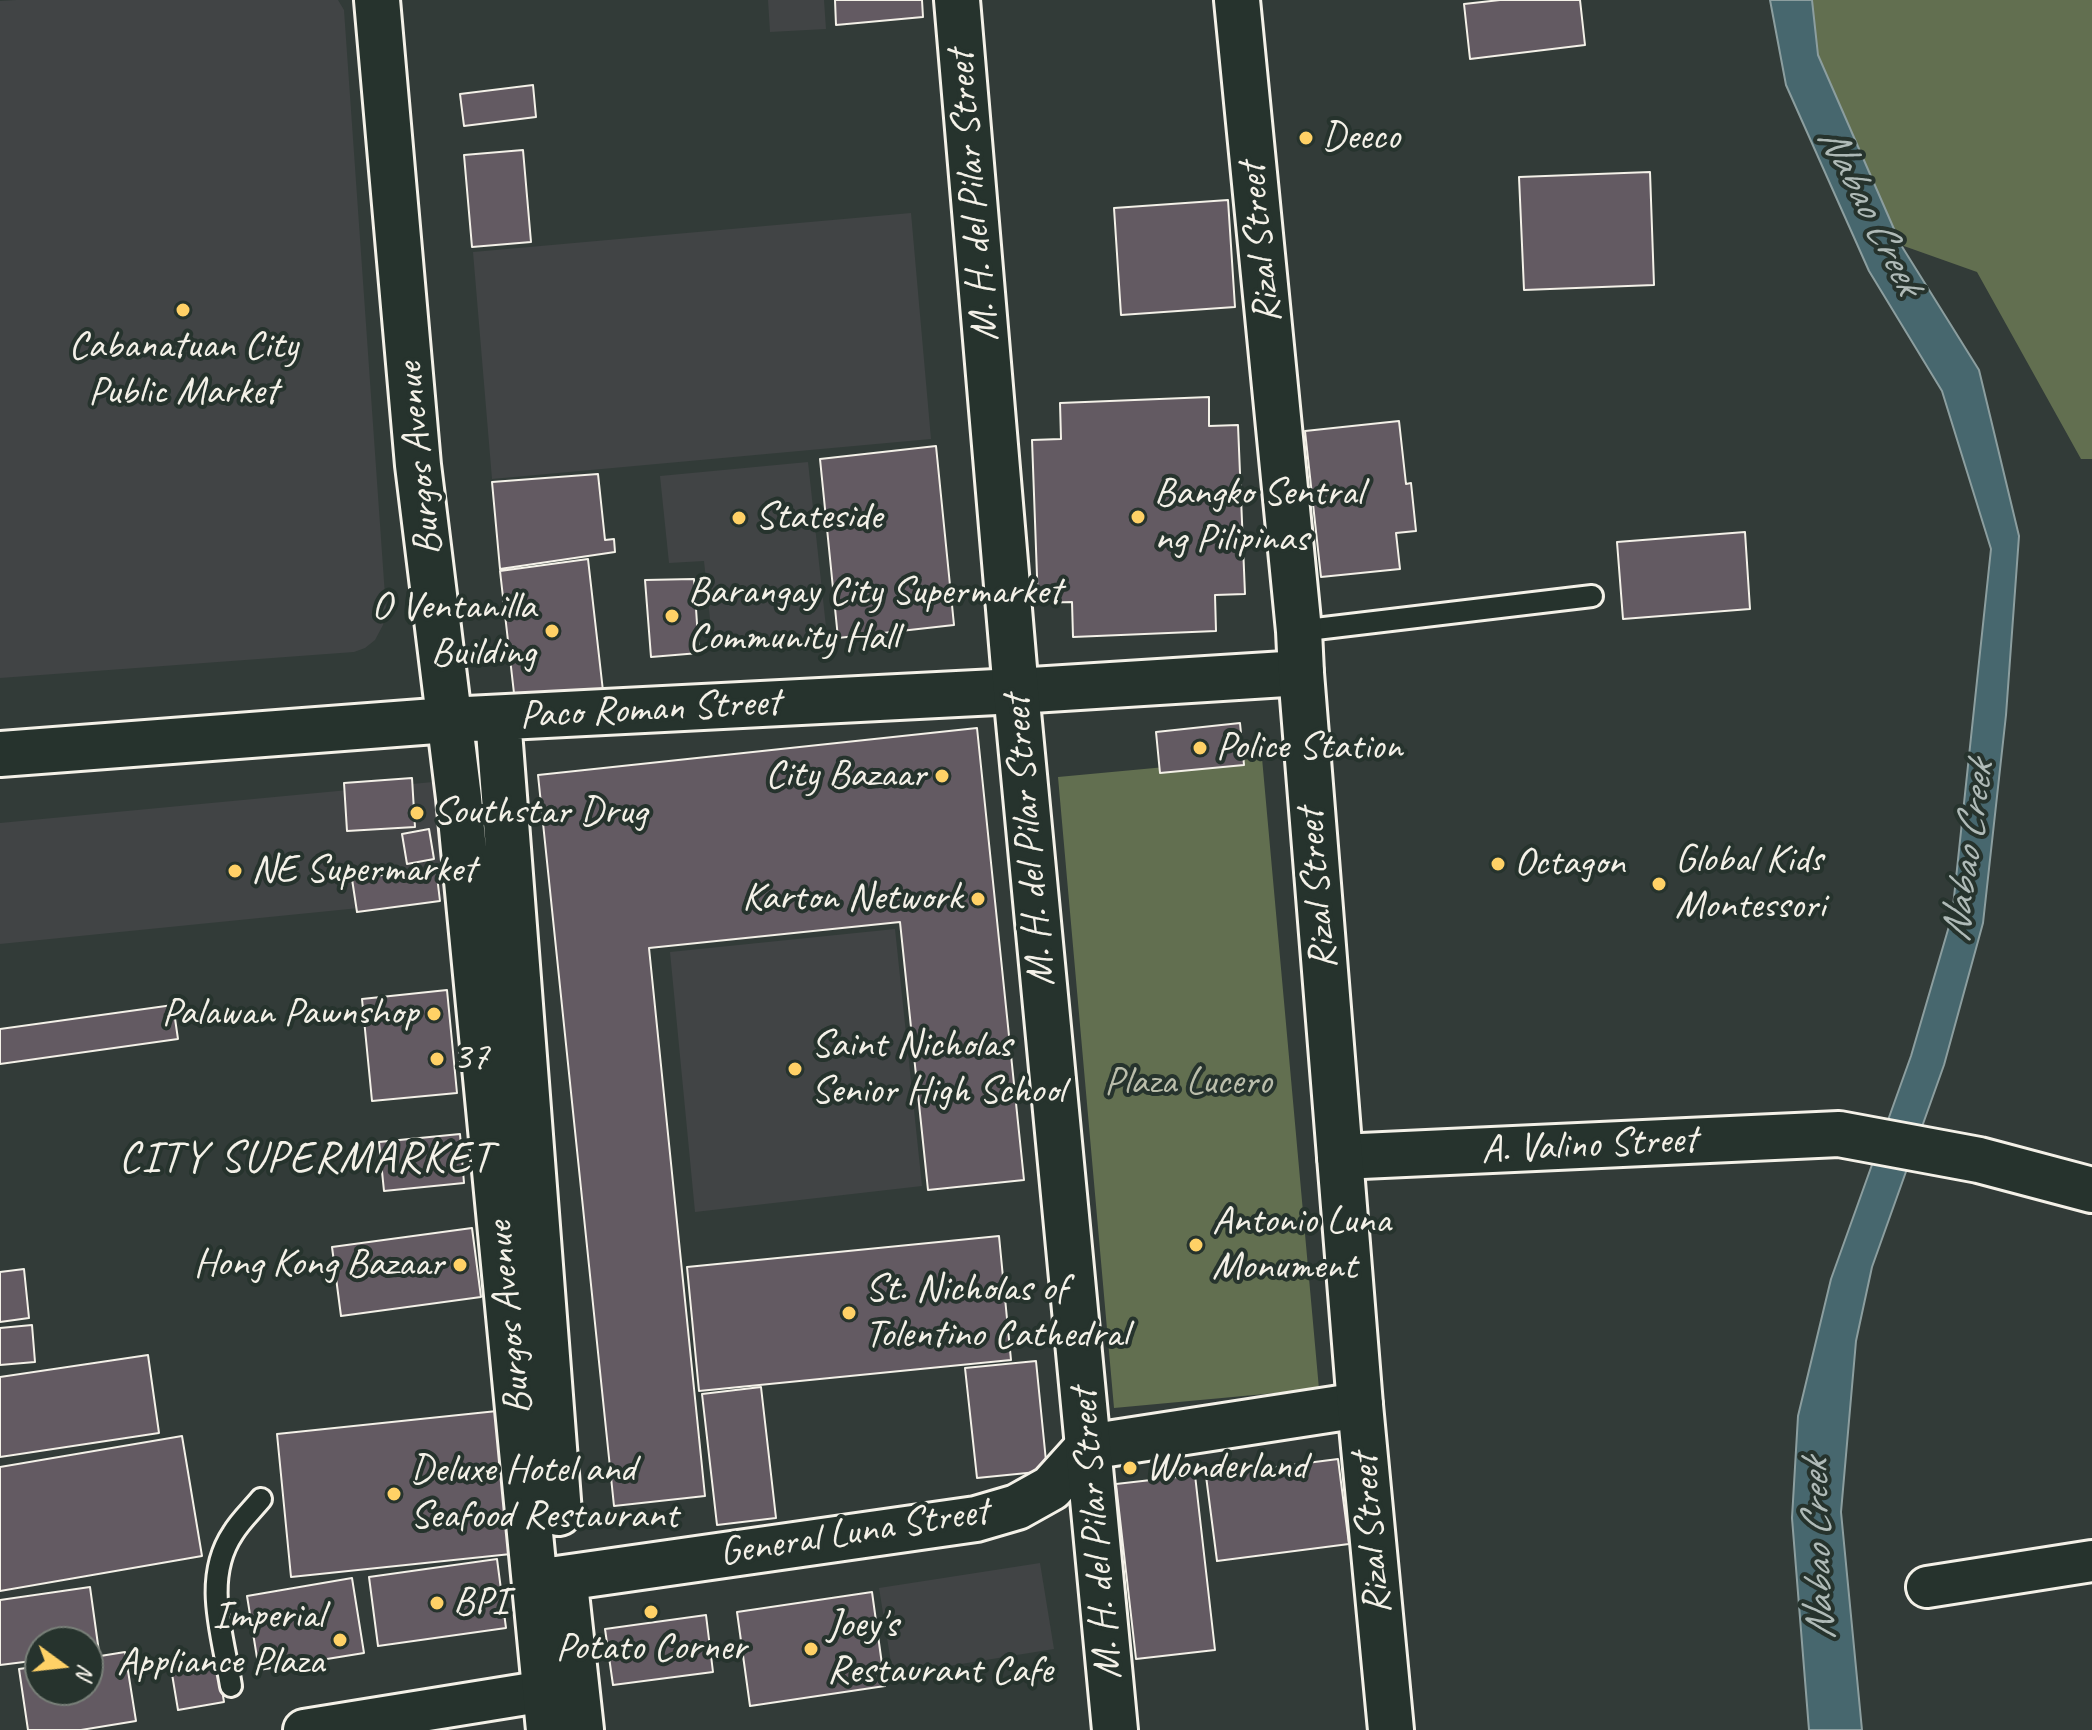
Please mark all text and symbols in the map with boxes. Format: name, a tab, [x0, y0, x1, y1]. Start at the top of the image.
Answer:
street label: M. H. del Pilar Street	[937, 48, 1011, 344]
place label: Deeco	[1322, 114, 1400, 162]
water label: Nabao Creek	[1805, 119, 1933, 303]
marker: Deeco	[1297, 129, 1315, 147]
street label: Rizal Street	[1229, 160, 1293, 326]
marker: Cabanatuan City Public Market	[174, 301, 192, 319]
place label: Cabanatuan City Public Market	[68, 323, 298, 417]
street label: Burgos Avenue	[386, 360, 454, 558]
place label: Bangko Sentral ng Pilipinas	[1154, 470, 1363, 564]
place label: Stateside	[755, 494, 882, 542]
marker: Bangko Sentral ng Pilipinas	[1129, 508, 1147, 526]
marker: Stateside	[730, 509, 748, 527]
place label: Barangay City Supermarket Community Hall	[688, 569, 1062, 663]
place label: O Ventanilla Building	[371, 584, 536, 678]
marker: Barangay City Supermarket Community Hall	[663, 607, 681, 625]
marker: O Ventanilla Building	[543, 622, 561, 640]
street label: Paco Roman Street	[518, 679, 782, 741]
street label: M. H. del Pilar Street	[993, 693, 1067, 989]
place label: Police Station	[1216, 724, 1402, 772]
marker: Police Station	[1191, 739, 1209, 757]
place label: City Bazaar	[765, 752, 926, 800]
water label: Nabao Creek	[1931, 759, 2007, 945]
marker: City Bazaar	[933, 767, 951, 785]
place label: Southstar Drug	[433, 789, 647, 837]
marker: Southstar Drug	[408, 804, 426, 822]
street label: Rizal Street	[1287, 807, 1349, 971]
place label: Global Kids Montessori	[1675, 837, 1825, 931]
place label: Octagon	[1514, 840, 1625, 888]
place label: NE Supermarket	[251, 847, 476, 895]
marker: Octagon	[1489, 855, 1507, 873]
marker: NE Supermarket	[226, 862, 244, 880]
place label: Karton Network	[742, 875, 962, 923]
marker: Global Kids Montessori	[1650, 875, 1668, 893]
marker: Karton Network	[969, 890, 987, 908]
place label: Palawan Pawnshop	[162, 990, 418, 1038]
marker: Palawan Pawnshop	[425, 1005, 443, 1023]
place label: Saint Nicholas Senior High School	[811, 1022, 1065, 1116]
place label: 37	[453, 1035, 489, 1083]
marker: 37	[428, 1050, 446, 1068]
park label: Plaza Lucero	[1104, 1059, 1272, 1107]
marker: Saint Nicholas Senior High School	[786, 1060, 804, 1078]
street label: A. Valino Street	[1480, 1116, 1698, 1176]
district label: CITY SUPERMARKET	[120, 1133, 492, 1185]
place label: Antonio Luna Monument	[1212, 1198, 1391, 1292]
street label: Burgos Avenue	[476, 1219, 544, 1417]
marker: Antonio Luna Monument	[1187, 1236, 1205, 1254]
place label: Hong Kong Bazaar	[194, 1241, 444, 1289]
marker: Hong Kong Bazaar	[451, 1256, 469, 1274]
place label: St. Nicholas of Tolentino Cathedral	[865, 1266, 1128, 1360]
marker: St. Nicholas of Tolentino Cathedral	[840, 1304, 858, 1322]
street label: M. H. del Pilar Street	[1060, 1386, 1134, 1682]
place label: Wonderland	[1146, 1444, 1307, 1492]
place label: Deluxe Hotel and Seafood Restaurant	[410, 1447, 678, 1541]
street label: Rizal Street	[1341, 1452, 1403, 1616]
marker: Wonderland	[1121, 1459, 1139, 1477]
water label: Nabao Creek	[1791, 1459, 1847, 1641]
marker: Deluxe Hotel and Seafood Restaurant	[385, 1485, 403, 1503]
street label: General Luna Street	[716, 1488, 992, 1578]
place label: BPI	[453, 1579, 507, 1627]
place label: Imperial Appliance Plaza	[117, 1593, 324, 1687]
marker: BPI	[428, 1594, 446, 1612]
place label: Joey's Restaurant Cafe	[827, 1602, 1053, 1696]
marker: Potato Corner	[642, 1603, 660, 1621]
place label: Potato Corner	[556, 1625, 746, 1673]
north arrow	[24, 1626, 104, 1706]
marker: Imperial Appliance Plaza	[331, 1631, 349, 1649]
marker: Joey's Restaurant Cafe	[802, 1640, 820, 1658]
text: N	[70, 1661, 101, 1682]

